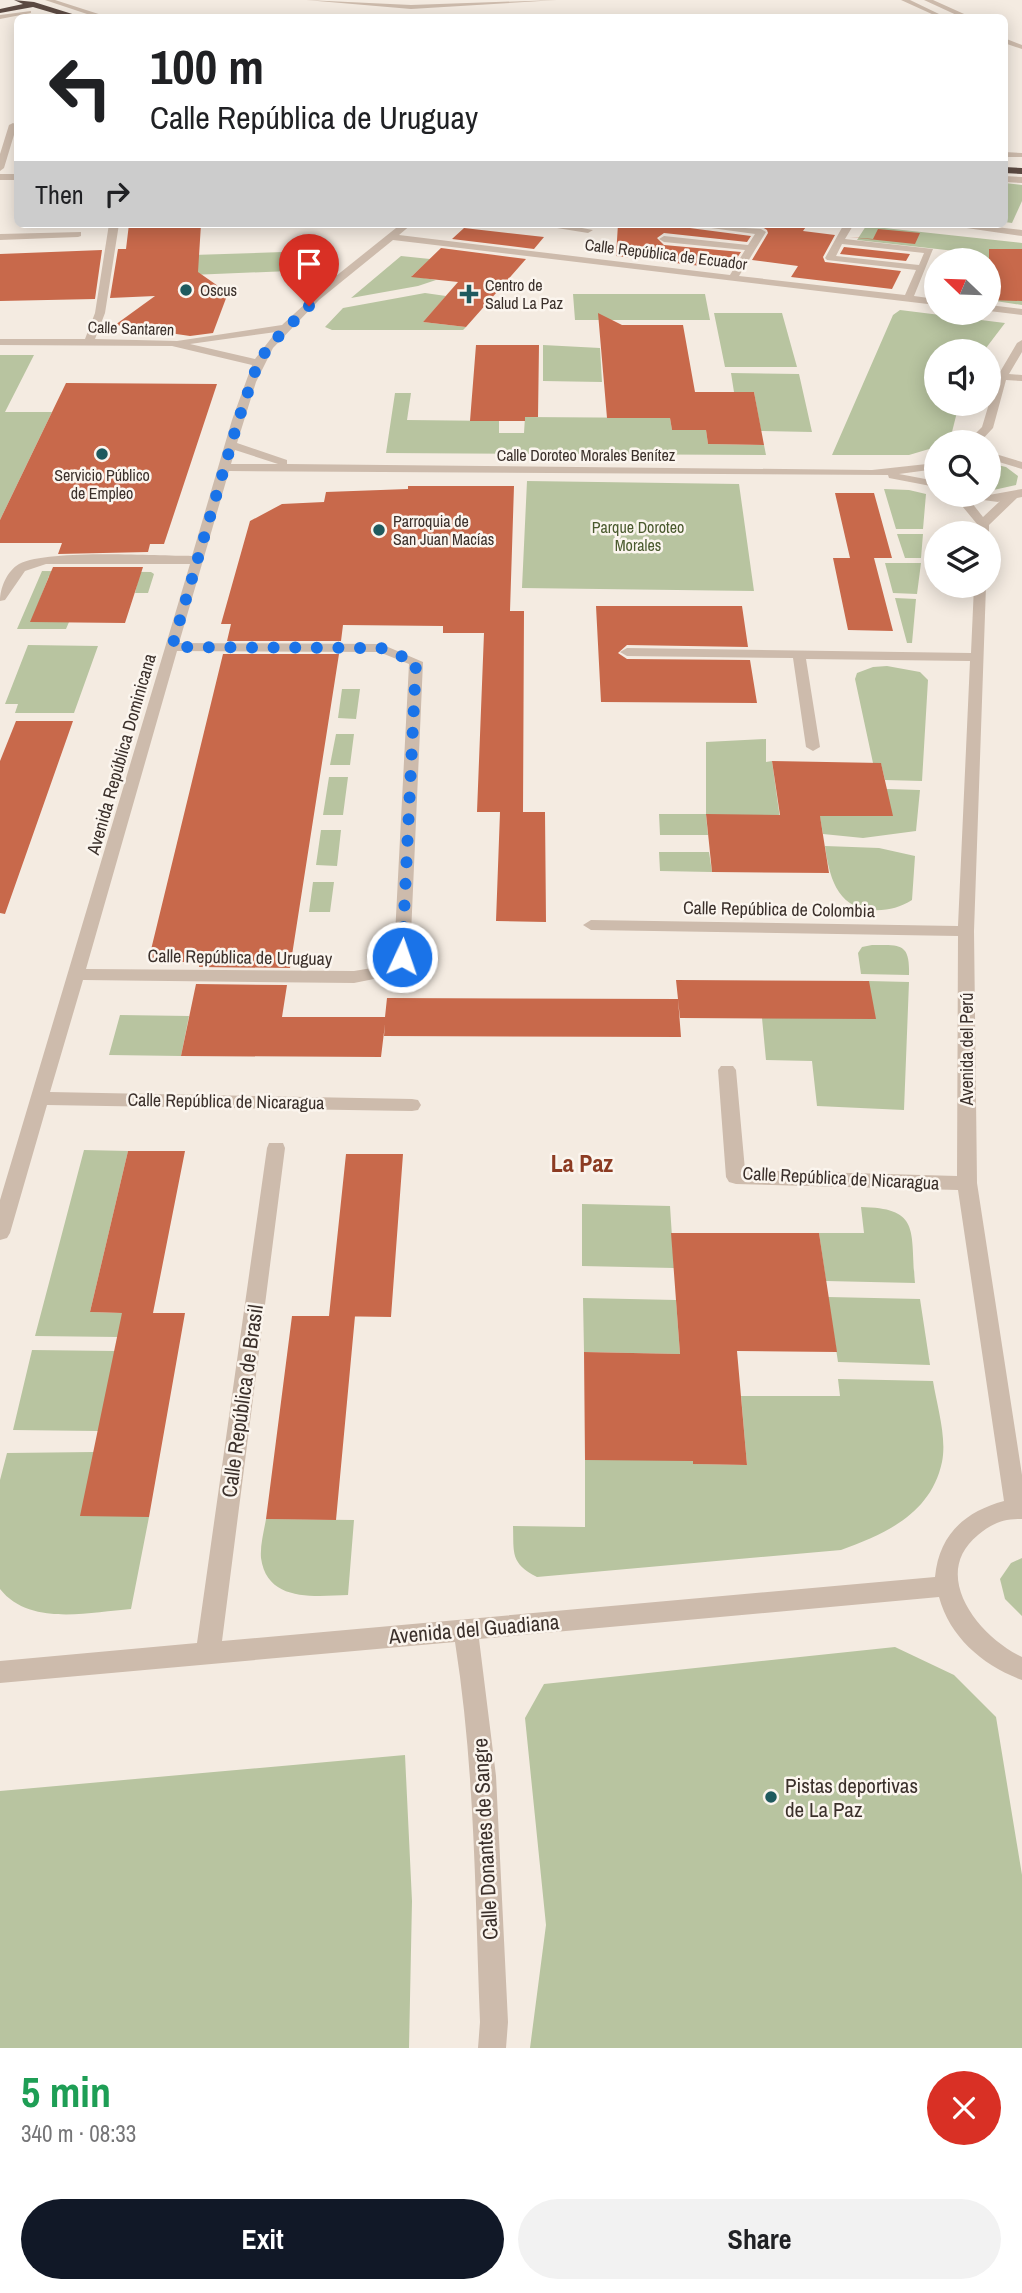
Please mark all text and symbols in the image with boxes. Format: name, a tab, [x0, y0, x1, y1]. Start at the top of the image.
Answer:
text: 100 m	[150, 33, 264, 99]
icon: left	[35, 42, 126, 133]
text: Calle República de Uruguay	[150, 96, 478, 139]
icon: right	[98, 175, 136, 213]
text: Then	[35, 177, 84, 212]
street label: Calle República de Ecuador	[584, 233, 749, 275]
pin	[279, 234, 339, 306]
icon: arrive	[290, 245, 328, 283]
north arrow	[924, 248, 1001, 326]
map controls	[924, 248, 1001, 598]
place label: Centro de Salud La Paz	[485, 274, 563, 314]
place label: Oscus	[200, 279, 237, 301]
marker: Oscus	[178, 282, 194, 298]
marker: Centro de Salud La Paz	[459, 284, 479, 304]
street label: Calle Santaren	[87, 315, 175, 341]
button: sound	[924, 339, 1001, 416]
button: search	[924, 430, 1001, 507]
street label: Calle Doroteo Morales Benítez	[497, 444, 676, 466]
marker: Servicio Público de Empleo	[94, 446, 110, 462]
place label: Servicio Público de Empleo	[54, 464, 150, 504]
place label: Parroquia de San Juan Macías	[393, 510, 494, 550]
park label: Parque Doroteo Morales	[592, 516, 684, 556]
button: layers	[924, 521, 1001, 598]
marker: Parroquia de San Juan Macías	[371, 522, 387, 538]
street label: Avenida República Dominicana	[80, 651, 162, 858]
street label: Calle República de Colombia	[683, 895, 875, 923]
position arrow	[365, 920, 439, 994]
street label: Calle República de Uruguay	[147, 943, 333, 971]
street label: Avenida del Perú	[954, 993, 979, 1107]
street label: Calle República de Nicaragua	[127, 1087, 325, 1115]
district label: La Paz	[551, 1147, 613, 1179]
street label: Calle República de Nicaragua	[742, 1160, 940, 1196]
street label: Calle República de Brasil	[214, 1303, 270, 1499]
street label: Avenida del Guadiana	[387, 1607, 561, 1651]
street label: Calle Donantes de Sangre	[465, 1737, 505, 1941]
place label: Pistas deportivas de La Paz	[785, 1771, 918, 1824]
marker: Pistas deportivas de La Paz	[763, 1789, 779, 1805]
text: 5 min	[21, 2064, 111, 2120]
button: close	[927, 2071, 1001, 2145]
text: 340 m · 08:33	[21, 2118, 136, 2149]
button: Exit	[21, 2199, 504, 2279]
button: Share	[518, 2199, 1001, 2279]

